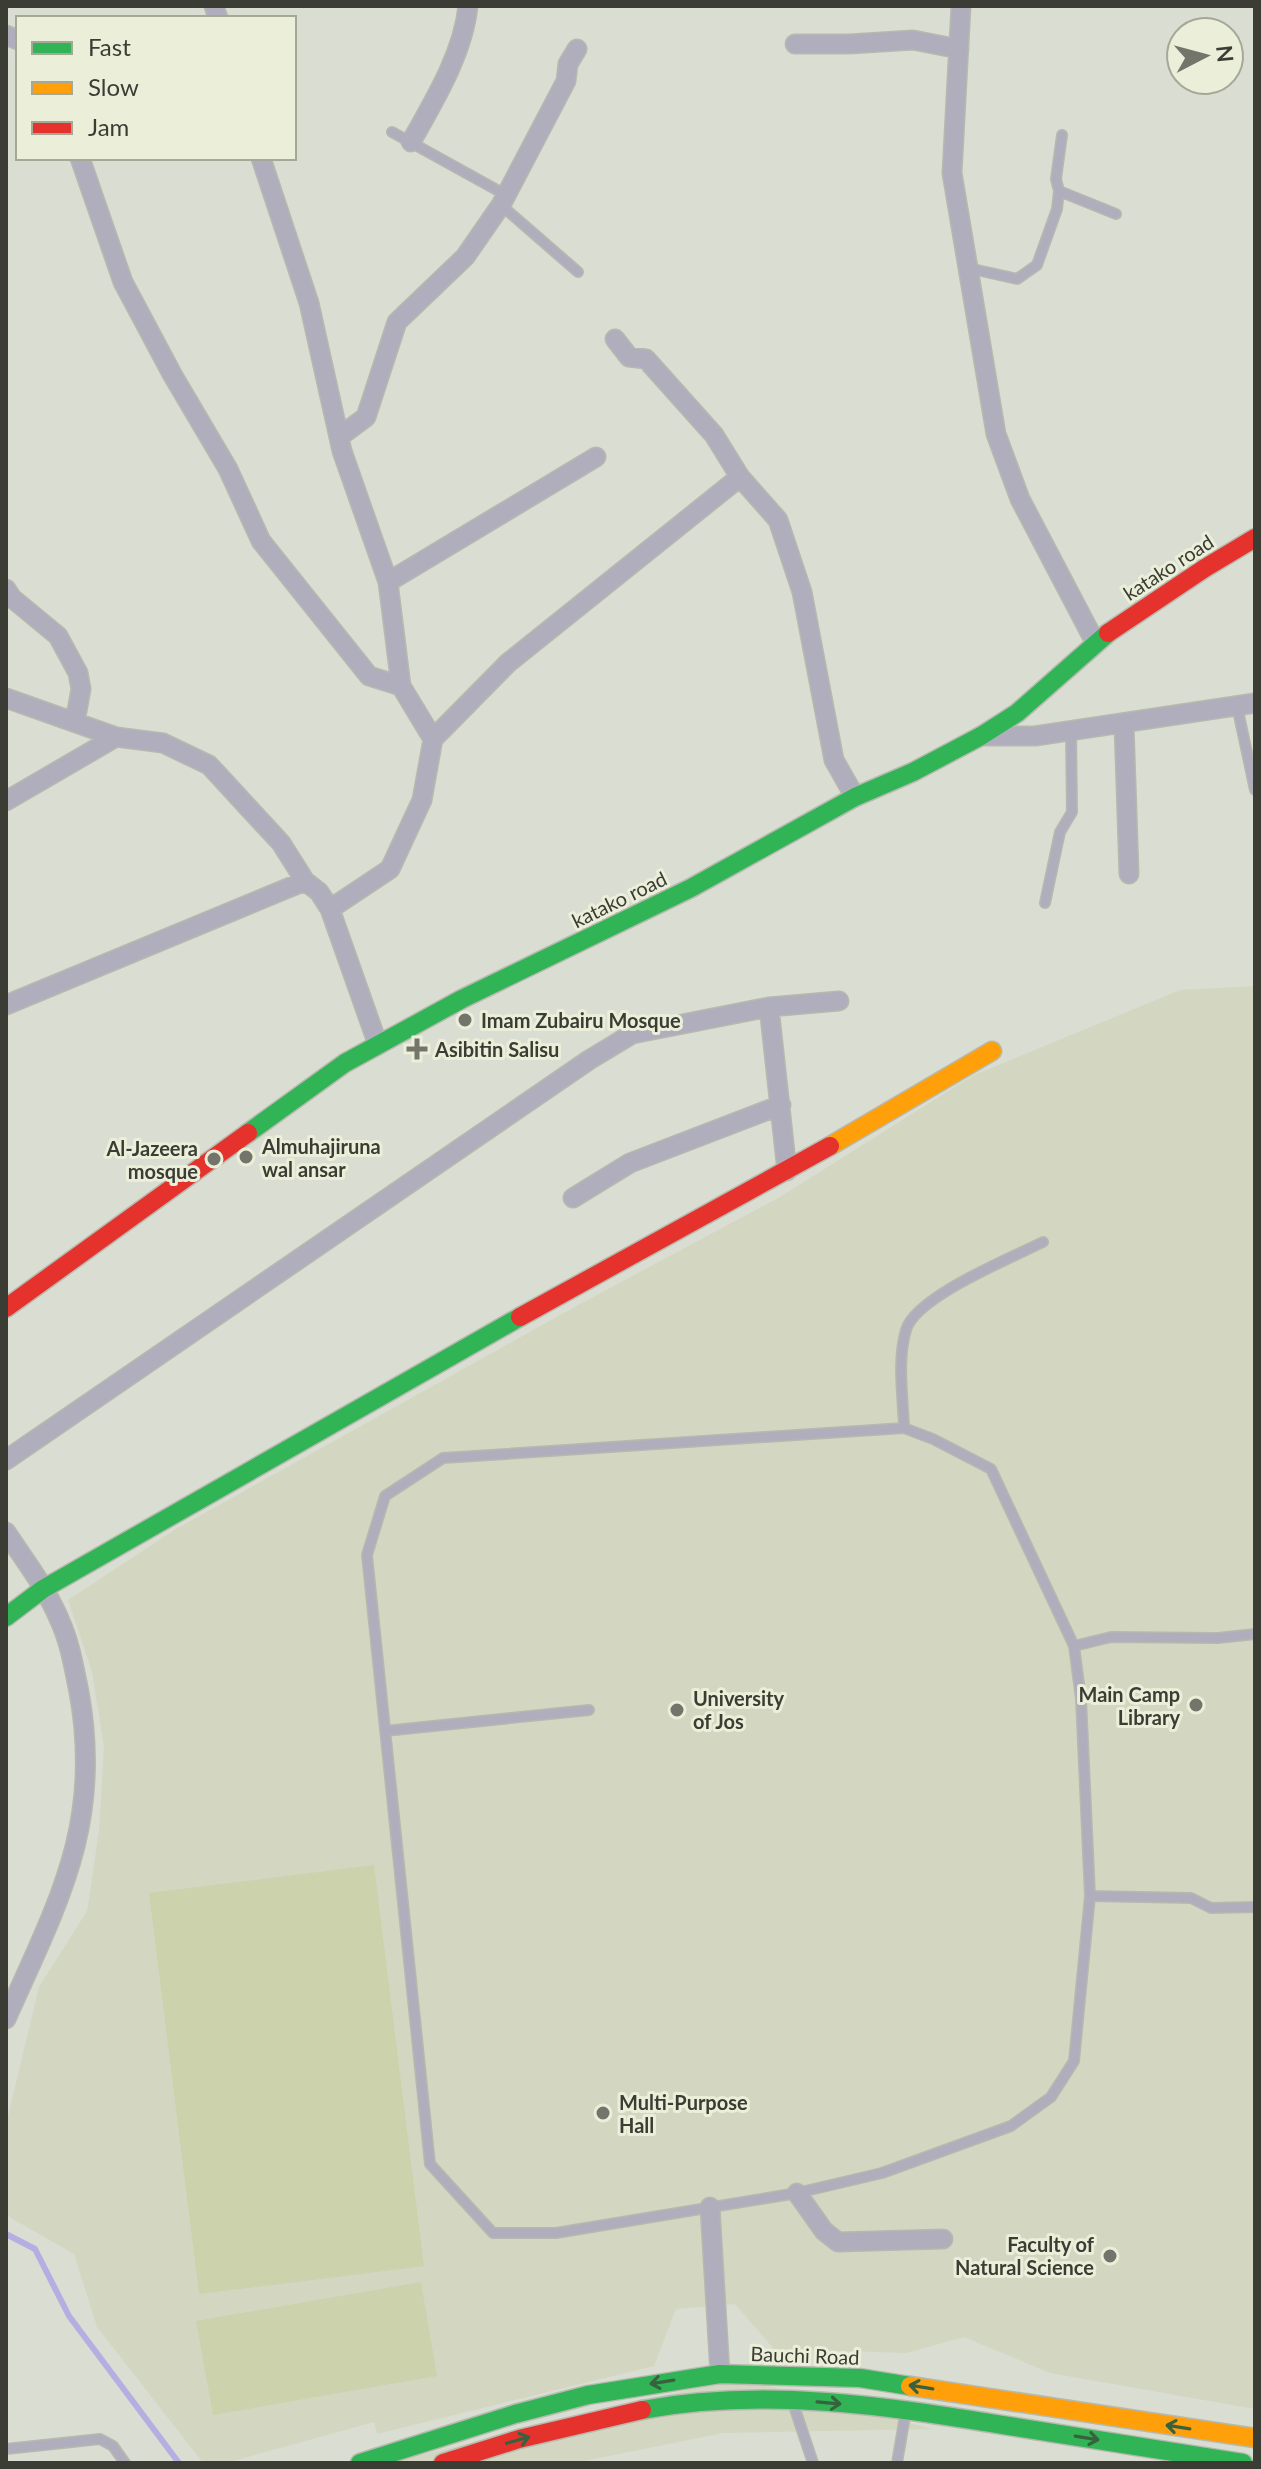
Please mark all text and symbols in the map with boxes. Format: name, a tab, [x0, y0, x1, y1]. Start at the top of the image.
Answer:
legend	[16, 16, 296, 160]
north arrow	[1165, 16, 1245, 96]
text: Fast	[88, 32, 131, 61]
text: N	[1211, 44, 1240, 64]
text: Slow	[88, 72, 139, 101]
text: Jam	[88, 112, 129, 141]
street label: katako road	[1118, 529, 1218, 605]
street label: katako road	[568, 866, 670, 932]
place label: Imam Zubairu Mosque	[481, 1008, 681, 1032]
marker: Imam Zubairu Mosque	[456, 1011, 474, 1029]
place label: Asibitin Salisu	[434, 1037, 559, 1061]
marker: Asibitin Salisu	[406, 1038, 428, 1060]
place label: Almuhajiruna wal ansar	[261, 1134, 381, 1181]
place label: Al-Jazeera mosque	[106, 1136, 198, 1183]
marker: Almuhajiruna wal ansar	[237, 1148, 255, 1166]
marker: Al-Jazeera mosque	[205, 1150, 223, 1168]
place label: Main Camp Library	[1079, 1682, 1180, 1729]
place label: University of Jos	[693, 1686, 785, 1733]
marker: Main Camp Library	[1187, 1696, 1205, 1714]
marker: University of Jos	[668, 1701, 686, 1719]
place label: Multi-Purpose Hall	[619, 2090, 748, 2137]
marker: Multi-Purpose Hall	[594, 2104, 612, 2122]
place label: Faculty of Natural Science	[955, 2232, 1095, 2279]
marker: Faculty of Natural Science	[1101, 2247, 1119, 2265]
street label: Bauchi Road	[750, 2341, 860, 2369]
one-way arrow	[650, 2375, 675, 2390]
one-way arrow	[909, 2379, 934, 2394]
one-way arrow	[815, 2396, 842, 2411]
one-way arrow	[1166, 2419, 1191, 2434]
one-way arrow	[1073, 2431, 1099, 2446]
one-way arrow	[504, 2432, 530, 2447]

